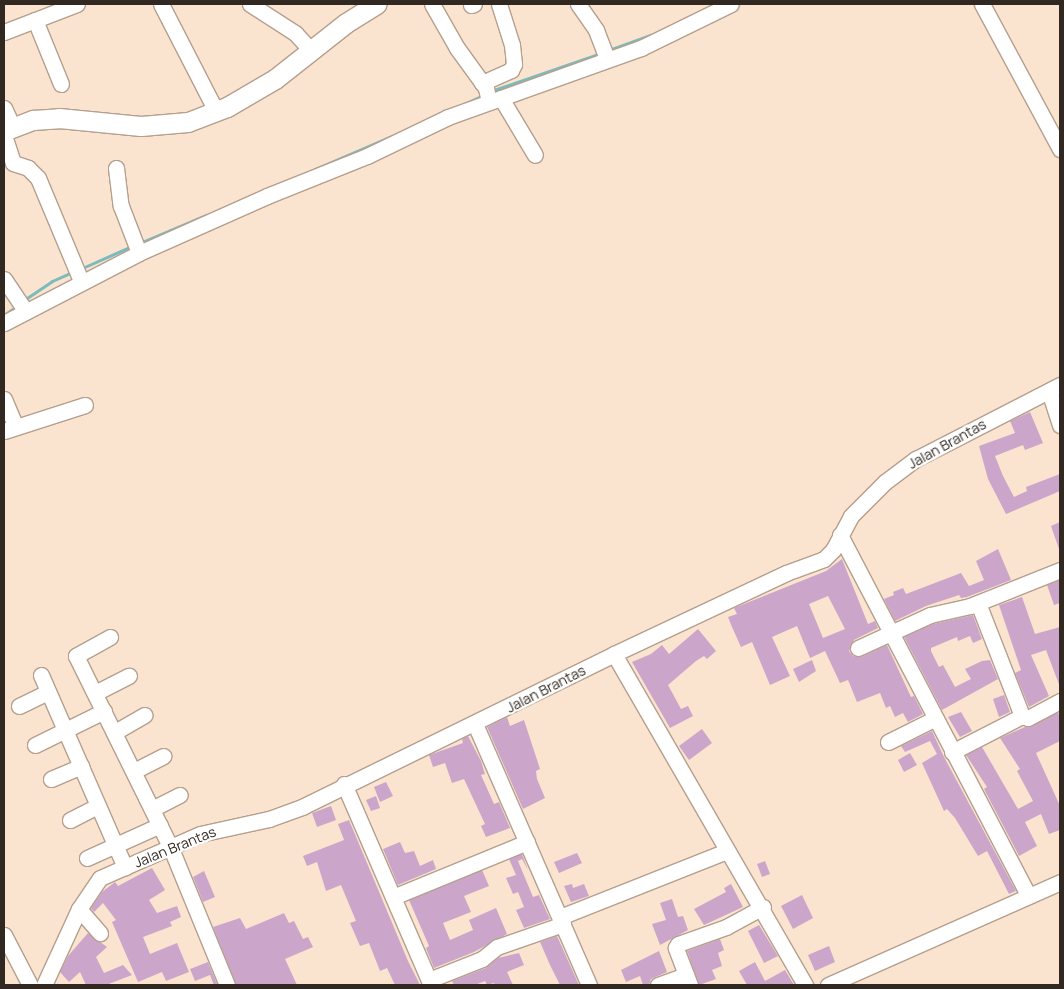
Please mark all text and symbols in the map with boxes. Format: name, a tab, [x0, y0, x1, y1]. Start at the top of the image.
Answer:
street label: Jalan Brantas	[905, 416, 989, 472]
street label: Jalan Brantas	[504, 662, 588, 716]
street label: Jalan Brantas	[132, 823, 218, 871]

